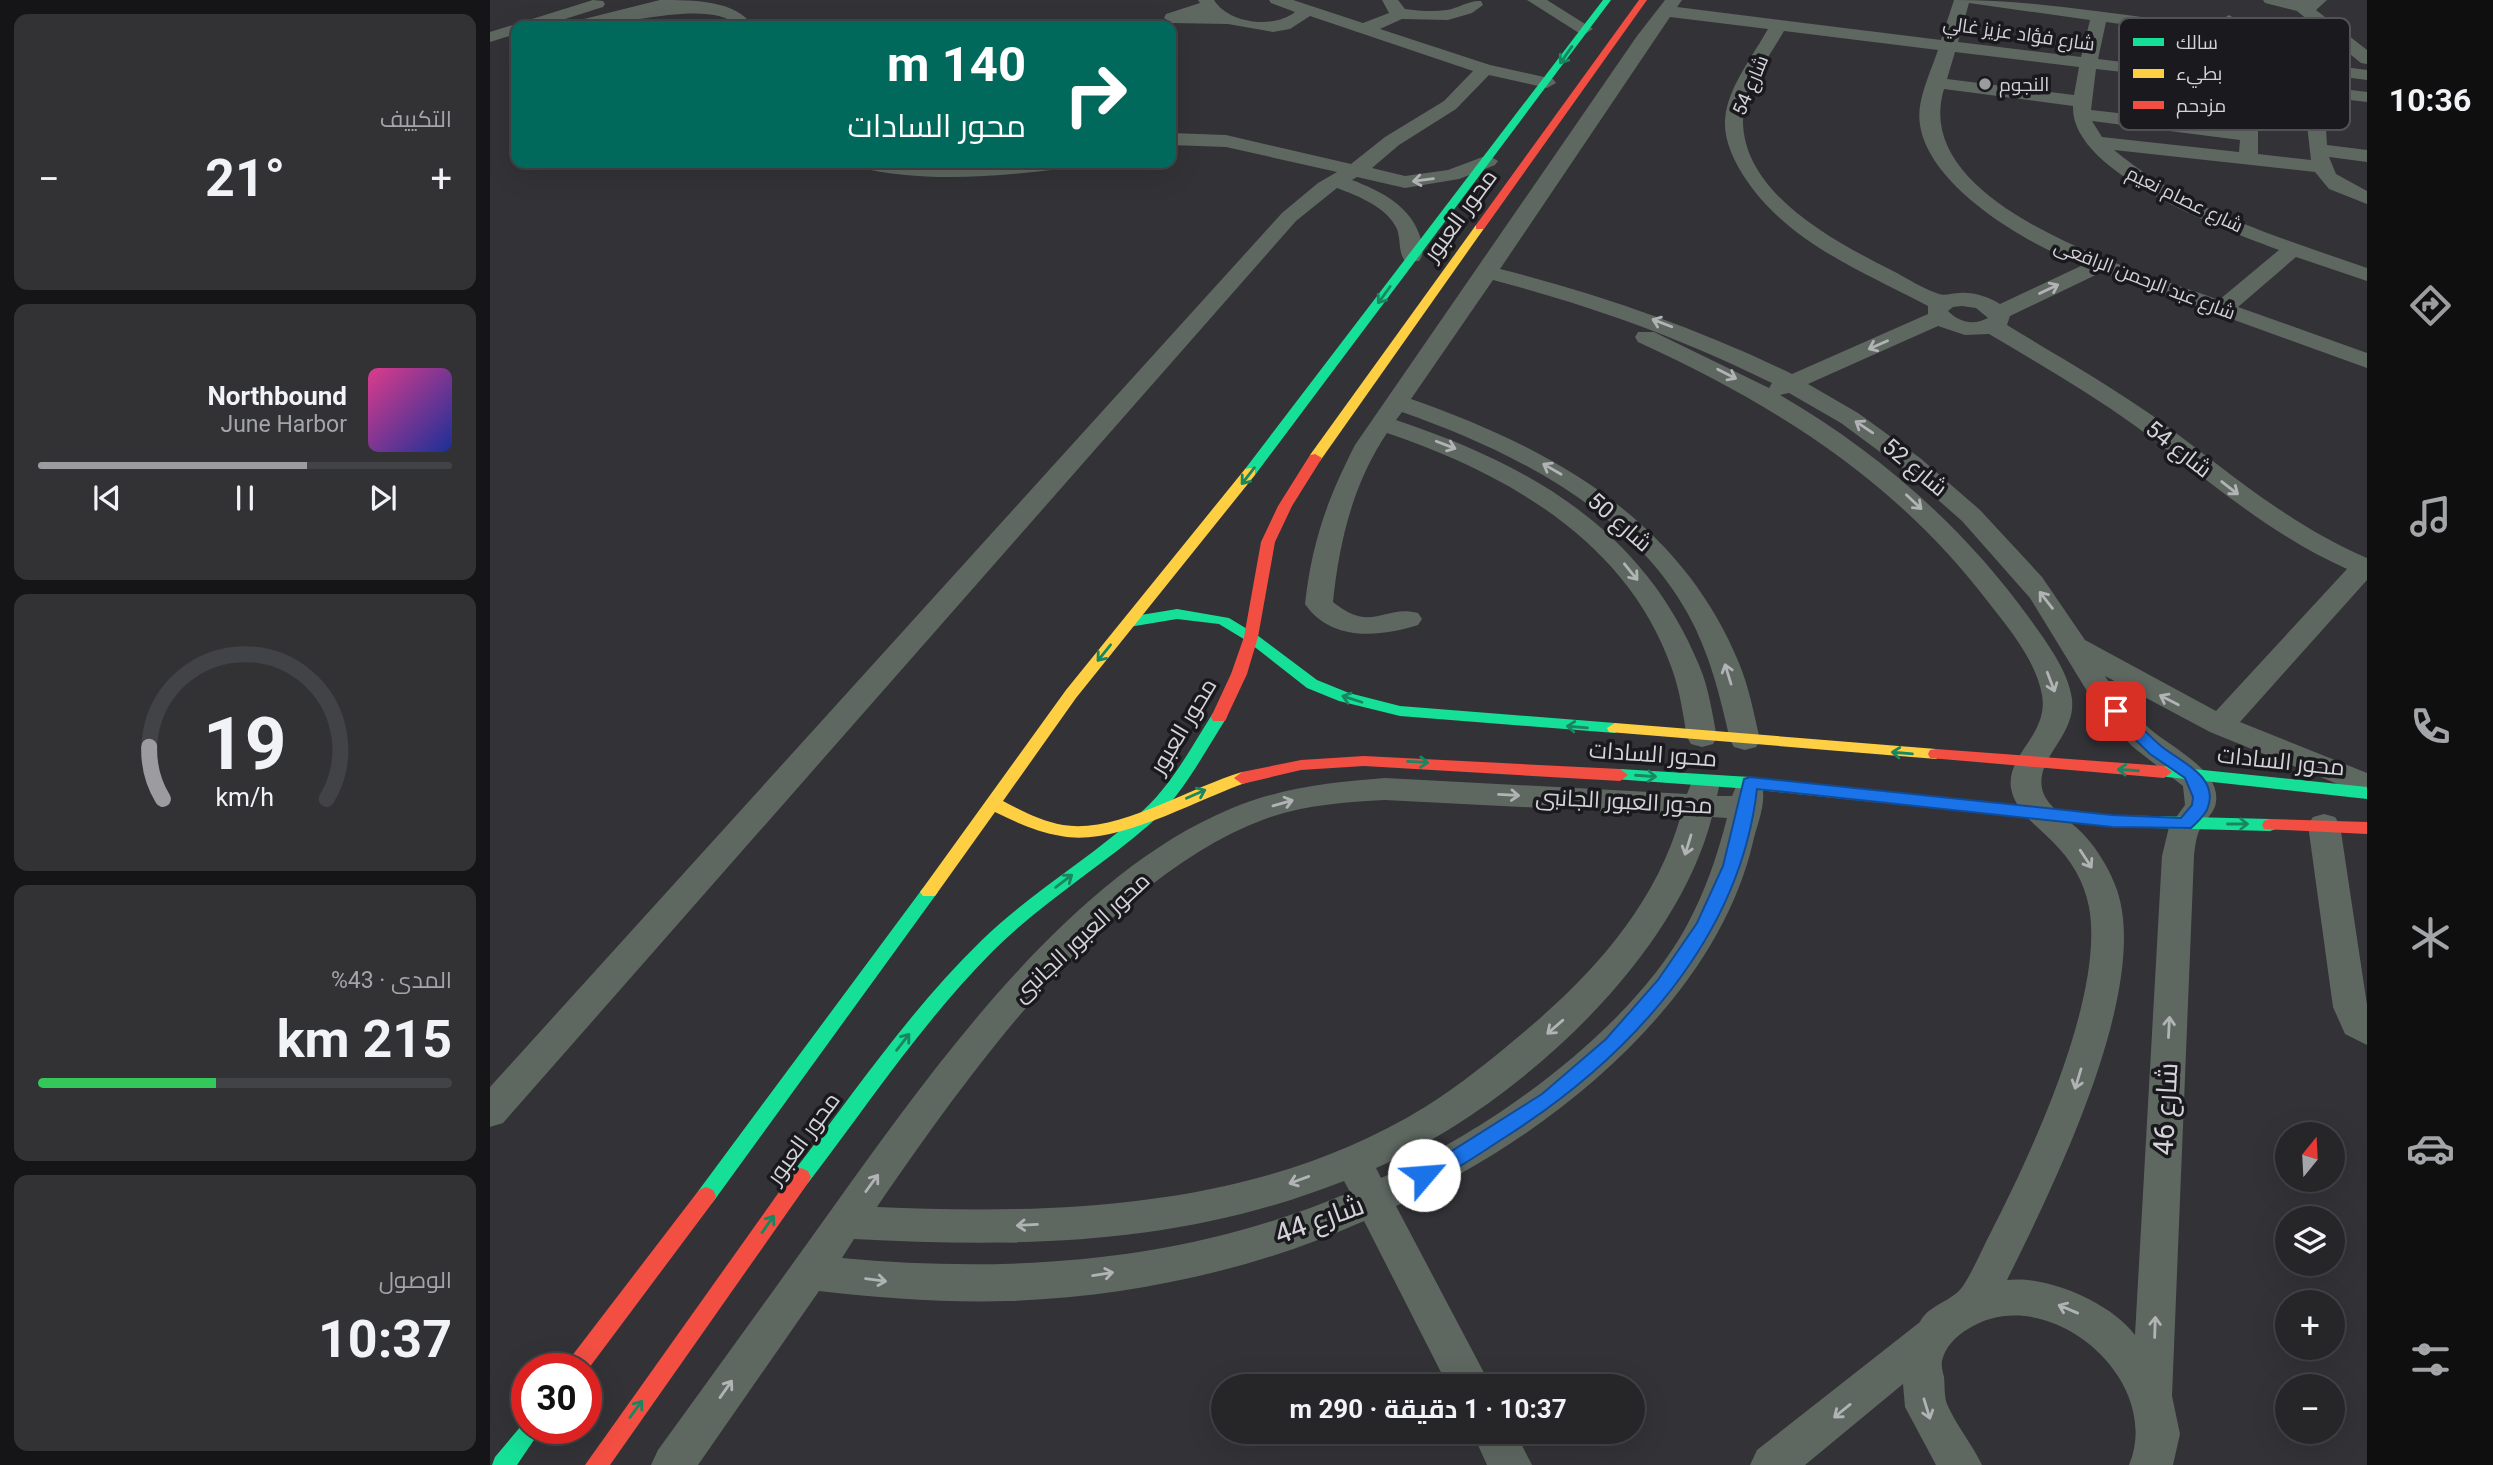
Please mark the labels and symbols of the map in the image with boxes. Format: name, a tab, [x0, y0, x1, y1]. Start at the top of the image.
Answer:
street label: شارع فؤاد عزيز غالي	[1941, 11, 2096, 59]
legend	[2119, 18, 2350, 130]
text: سالك	[2176, 31, 2218, 54]
one-way arrow	[1559, 45, 1573, 64]
street label: شارع 54	[1728, 52, 1775, 119]
text: بطيء	[2176, 62, 2222, 88]
place label: النجوم	[1999, 73, 2049, 98]
marker: النجوم	[1977, 76, 1993, 92]
text: مزدحم	[2176, 94, 2226, 119]
street label: شارع عصام نعيم	[2122, 161, 2247, 239]
street label: محور العبور	[1417, 164, 1503, 268]
one-way arrow	[1412, 174, 1435, 187]
street label: شارع عبد الرحمن الرافعى	[2050, 234, 2239, 327]
one-way arrow	[2038, 282, 2059, 295]
one-way arrow	[1377, 285, 1392, 303]
one-way arrow	[1652, 315, 1674, 328]
one-way arrow	[1867, 339, 1889, 352]
one-way arrow	[1716, 367, 1737, 381]
street label: شارع 54	[2139, 415, 2217, 485]
one-way arrow	[1855, 420, 1874, 434]
street label: شارع 52	[1876, 433, 1953, 504]
one-way arrow	[1434, 439, 1456, 452]
one-way arrow	[1542, 462, 1562, 476]
one-way arrow	[1240, 467, 1255, 485]
one-way arrow	[2221, 481, 2239, 496]
street label: شارع 50	[1581, 487, 1657, 559]
one-way arrow	[1905, 493, 1922, 510]
one-way arrow	[1623, 563, 1639, 581]
one-way arrow	[2038, 591, 2053, 610]
one-way arrow	[1096, 643, 1112, 661]
one-way arrow	[1721, 663, 1734, 685]
one-way arrow	[2045, 670, 2058, 692]
street label: محور العبور	[1143, 673, 1223, 781]
pin	[2086, 681, 2146, 741]
one-way arrow	[1341, 691, 1363, 704]
one-way arrow	[2160, 693, 2180, 707]
one-way arrow	[1566, 720, 1589, 733]
street label: محور السادات	[1588, 737, 1718, 772]
street label: محور السادات	[2216, 741, 2346, 782]
one-way arrow	[1890, 746, 1913, 759]
one-way arrow	[1407, 756, 1430, 769]
one-way arrow	[2118, 763, 2140, 776]
one-way arrow	[1634, 770, 1656, 783]
street label: محور العبور الجانبى	[1535, 783, 1713, 820]
one-way arrow	[1184, 787, 1206, 800]
one-way arrow	[1497, 789, 1520, 802]
one-way arrow	[1271, 796, 1294, 809]
one-way arrow	[2226, 817, 2249, 831]
one-way arrow	[1680, 834, 1693, 856]
one-way arrow	[2079, 849, 2093, 869]
street label: محور العبور الجانبى	[1007, 867, 1155, 1008]
one-way arrow	[1054, 874, 1073, 889]
one-way arrow	[2163, 1015, 2176, 1038]
one-way arrow	[1546, 1019, 1564, 1035]
one-way arrow	[896, 1033, 911, 1051]
street label: شارع 46	[2147, 1062, 2186, 1156]
one-way arrow	[2070, 1067, 2083, 1089]
street label: محور العبور	[760, 1087, 846, 1191]
north arrow	[2275, 1122, 2345, 1192]
position arrow	[1387, 1138, 1461, 1212]
one-way arrow	[865, 1174, 879, 1193]
one-way arrow	[1288, 1175, 1310, 1188]
street label: شارع 44	[1270, 1188, 1369, 1253]
one-way arrow	[761, 1215, 775, 1234]
one-way arrow	[1016, 1218, 1039, 1231]
one-way arrow	[1091, 1268, 1114, 1281]
one-way arrow	[864, 1274, 887, 1287]
one-way arrow	[2058, 1302, 2079, 1315]
one-way arrow	[2149, 1316, 2162, 1339]
speed limit sign: 30	[511, 1353, 602, 1444]
one-way arrow	[719, 1380, 733, 1399]
one-way arrow	[1921, 1397, 1934, 1419]
one-way arrow	[629, 1400, 643, 1419]
one-way arrow	[1833, 1403, 1851, 1419]

